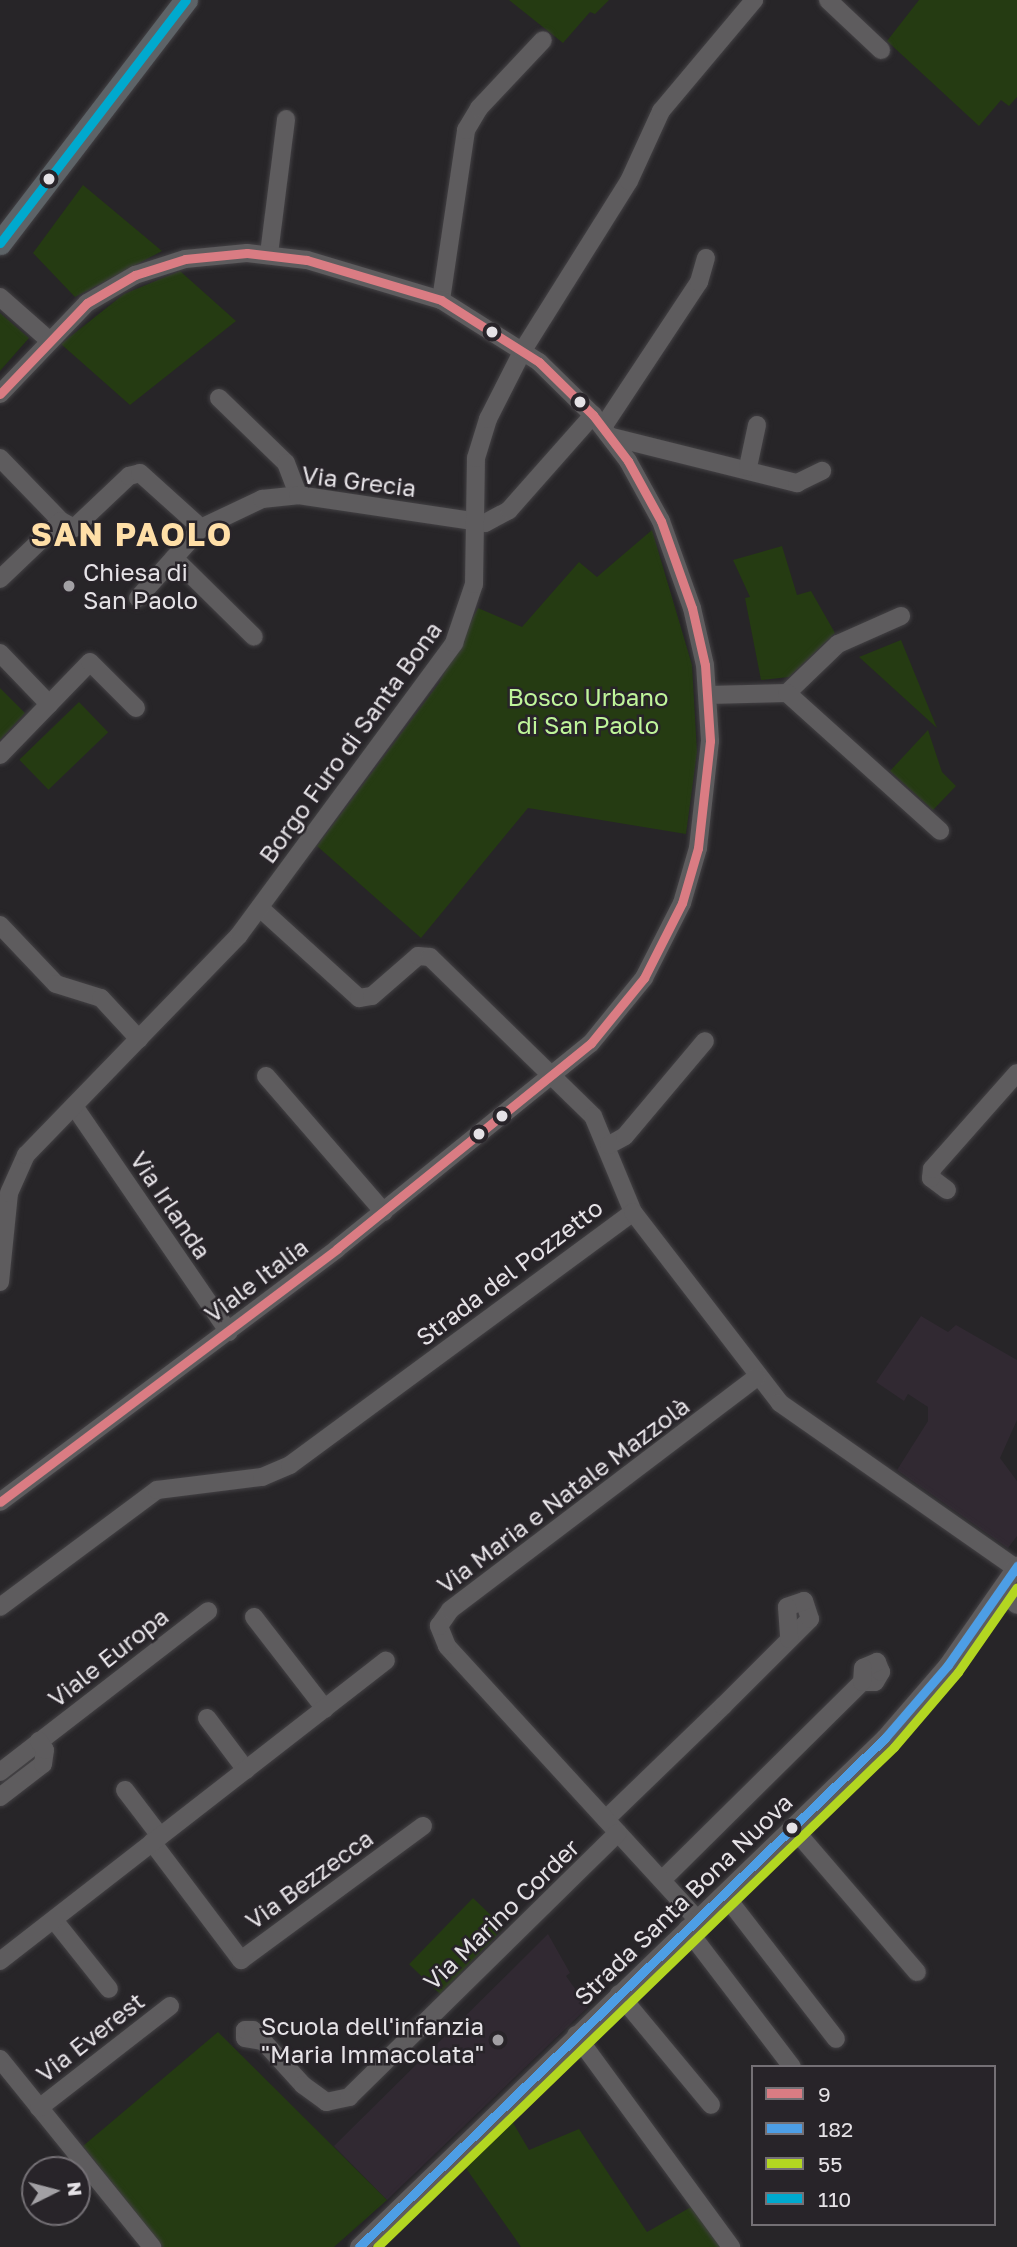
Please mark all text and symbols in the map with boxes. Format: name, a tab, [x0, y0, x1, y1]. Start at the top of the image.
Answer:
unlabelled marker	[42, 172, 56, 186]
unlabelled marker	[485, 325, 499, 339]
unlabelled marker	[573, 395, 587, 409]
street label: Via Grecia	[300, 460, 418, 502]
district label: SAN PAOLO	[32, 515, 232, 553]
place label: Chiesa di San Paolo	[83, 558, 198, 614]
marker: Chiesa di San Paolo	[61, 578, 77, 594]
street label: Borgo Furo di Santa Bona	[253, 616, 447, 868]
park label: Bosco Urbano di San Paolo	[507, 683, 669, 739]
unlabelled marker	[495, 1109, 509, 1123]
unlabelled marker	[472, 1127, 486, 1141]
street label: Via Irlanda	[125, 1146, 217, 1264]
street label: Strada del Pozzetto	[410, 1193, 608, 1351]
street label: Viale Italia	[199, 1232, 313, 1328]
street label: Via Maria e Natale Mazzolà	[431, 1391, 695, 1599]
street label: Viale Europa	[42, 1601, 174, 1713]
street label: Strada Santa Bona Nuova	[568, 1787, 798, 2011]
unlabelled marker	[785, 1821, 799, 1835]
street label: Via Bezzecca	[240, 1823, 378, 1935]
street label: Via Marino Corder	[417, 1832, 585, 1996]
street label: Via Everest	[30, 1986, 150, 2088]
place label: Scuola dell'infanzia "Maria Immacolata"	[261, 2012, 484, 2068]
marker: Scuola dell'infanzia "Maria Immacolata"	[490, 2032, 506, 2048]
legend	[751, 2065, 996, 2226]
text: 9	[818, 2081, 831, 2107]
text: 182	[818, 2116, 853, 2142]
text: 55	[818, 2151, 842, 2177]
north arrow	[21, 2156, 91, 2226]
text: N	[63, 2181, 88, 2197]
text: 110	[818, 2186, 851, 2212]

